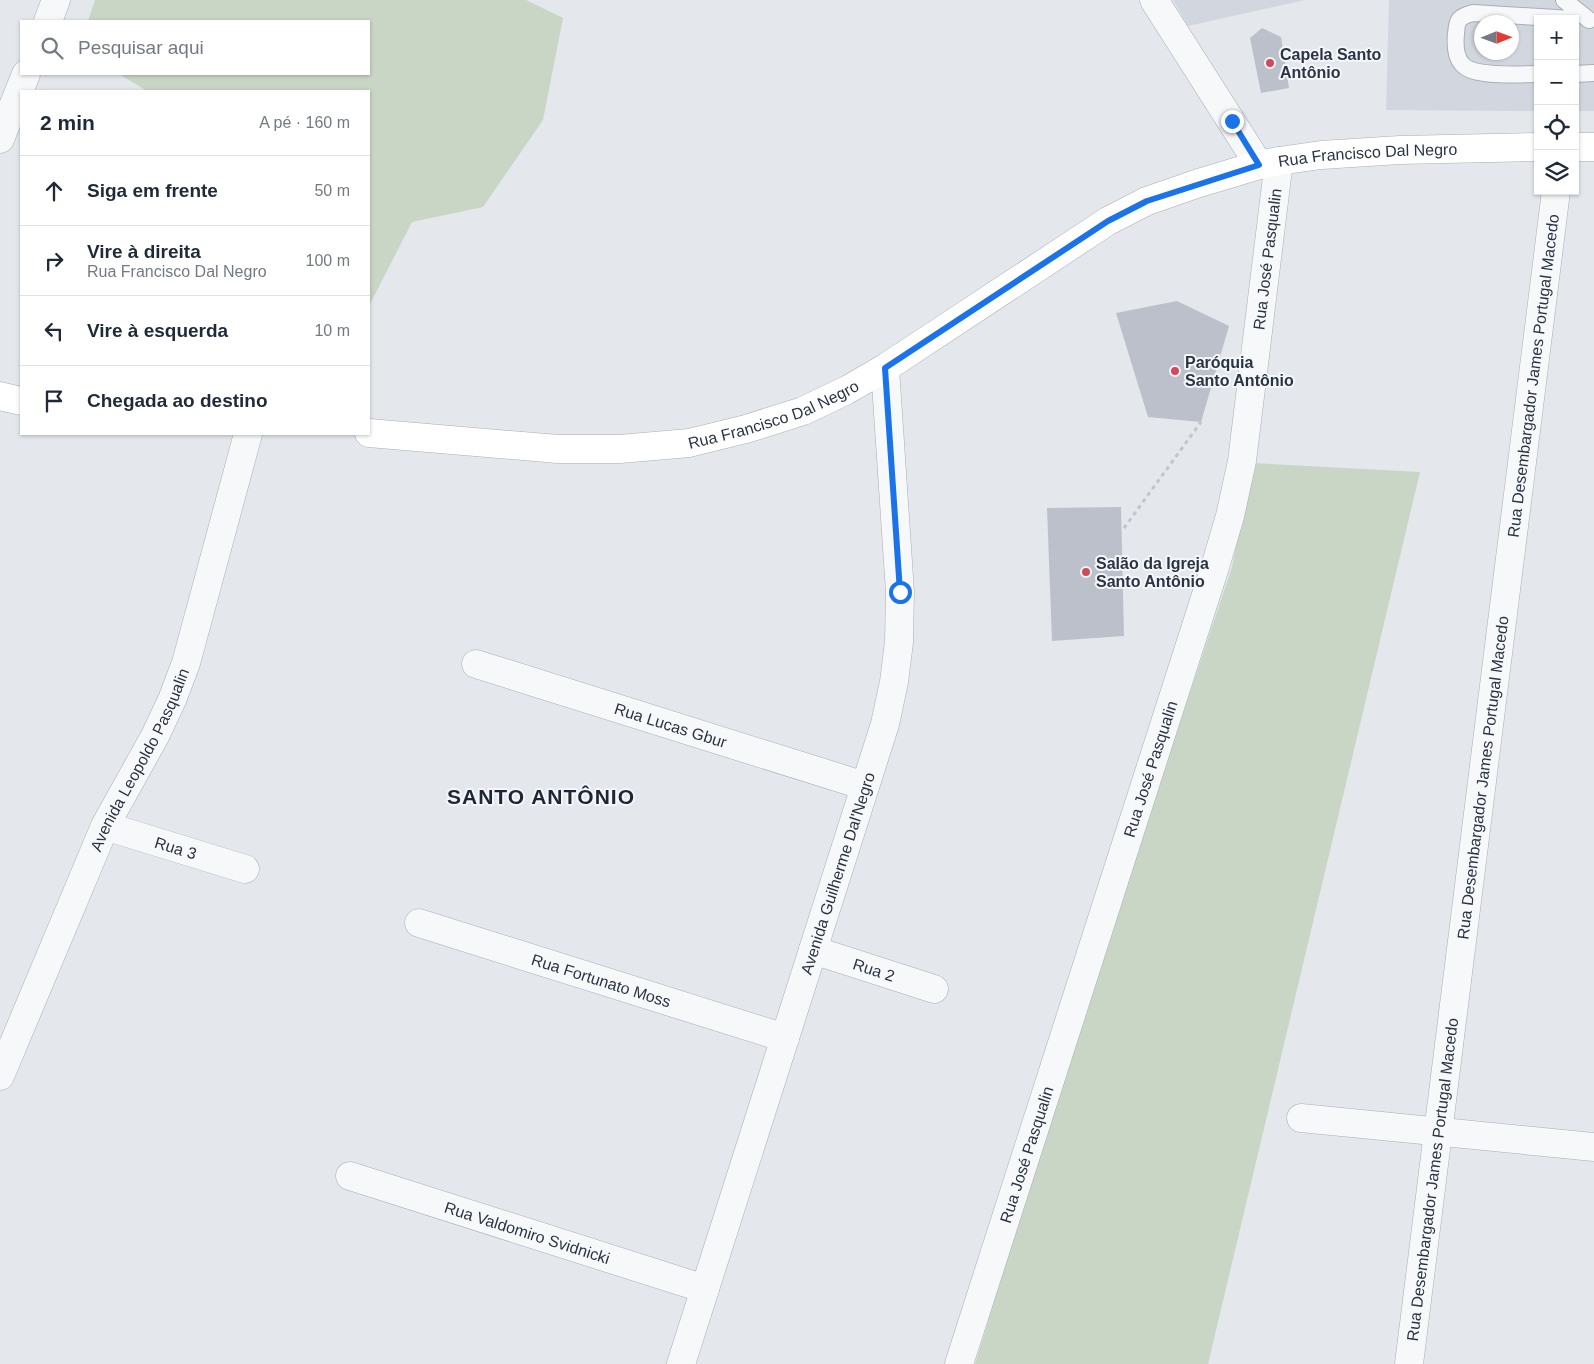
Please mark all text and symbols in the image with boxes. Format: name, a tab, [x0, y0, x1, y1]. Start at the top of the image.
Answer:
north arrow	[1474, 15, 1519, 60]
map controls	[1534, 15, 1579, 195]
button: +	[1534, 15, 1579, 60]
search box	[20, 20, 370, 75]
icon: search	[38, 34, 66, 62]
text: Pesquisar aqui	[78, 37, 204, 58]
place label: Capela Santo Antônio	[1280, 46, 1382, 81]
marker: Capela Santo Antônio	[1264, 57, 1276, 69]
button: −	[1534, 60, 1579, 105]
button: locate	[1534, 105, 1579, 150]
route end	[1221, 110, 1244, 133]
text: 2 min	[40, 111, 95, 134]
text: A pé · 160 m	[259, 114, 350, 131]
street label: Rua Francisco Dal Negro	[1277, 141, 1458, 170]
button: layers	[1534, 150, 1579, 195]
icon: ahead	[40, 177, 68, 205]
text: Siga em frente	[87, 180, 218, 201]
text: 50 m	[314, 182, 350, 199]
street label: Rua José Pasqualin	[1250, 187, 1285, 331]
street label: Rua Desembargador James Portugal Macedo	[1505, 213, 1562, 538]
text: Vire à direita	[87, 241, 201, 262]
icon: right	[40, 247, 68, 275]
text: 100 m	[306, 252, 350, 269]
text: Rua Francisco Dal Negro	[87, 263, 267, 280]
icon: left	[40, 317, 68, 345]
text: Vire à esquerda	[87, 320, 228, 341]
text: 10 m	[314, 322, 350, 339]
place label: Paróquia Santo Antônio	[1185, 354, 1294, 389]
marker: Paróquia Santo Antônio	[1169, 365, 1181, 377]
street label: Rua Francisco Dal Negro	[686, 377, 862, 452]
icon: arrive	[40, 387, 68, 415]
text: Chegada ao destino	[87, 390, 268, 411]
place label: Salão da Igreja Santo Antônio	[1096, 555, 1209, 590]
marker: Salão da Igreja Santo Antônio	[1080, 566, 1092, 578]
route start	[889, 581, 912, 604]
street label: Rua Desembargador James Portugal Macedo	[1454, 615, 1512, 940]
street label: Avenida Leopoldo Pasqualin	[87, 666, 192, 854]
street label: Rua José Pasqualin	[1121, 699, 1180, 839]
street label: Rua Lucas Gbur	[612, 700, 729, 751]
street label: Avenida Guilherme Dal'Negro	[798, 770, 878, 977]
district label: SANTO ANTÔNIO	[447, 785, 635, 808]
street label: Rua 3	[153, 834, 199, 863]
street label: Rua Fortunato Moss	[529, 951, 673, 1011]
street label: Rua 2	[851, 955, 897, 985]
street label: Rua Desembargador James Portugal Macedo	[1404, 1017, 1461, 1342]
street label: Rua José Pasqualin	[997, 1084, 1057, 1225]
street label: Rua Valdomiro Svidnicki	[442, 1199, 612, 1267]

